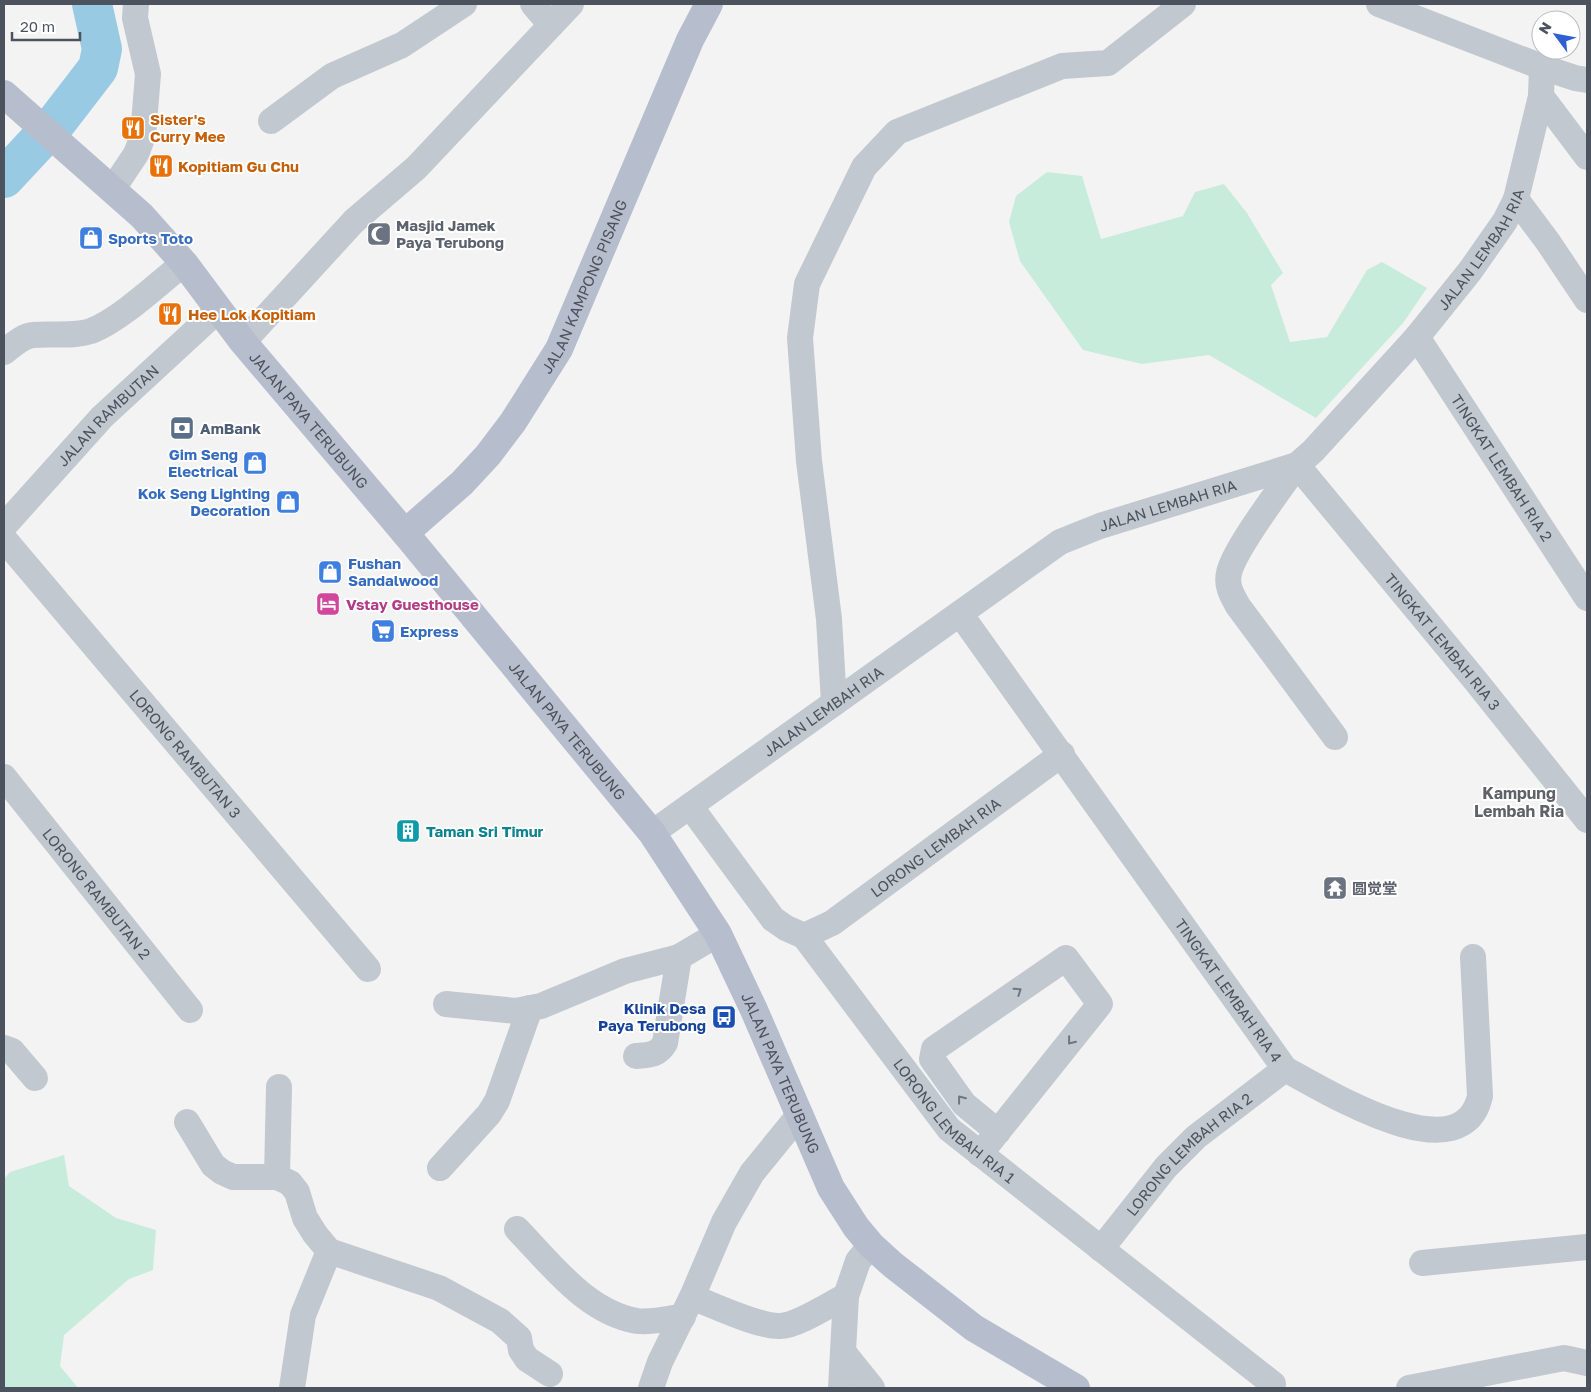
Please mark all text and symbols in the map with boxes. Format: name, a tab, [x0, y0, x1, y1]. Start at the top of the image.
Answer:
scale bar	[12, 10, 80, 42]
north arrow	[1531, 10, 1581, 60]
text: 20 m	[20, 17, 55, 35]
text: N	[1535, 19, 1555, 37]
place label: Sister's Curry Mee	[150, 110, 226, 145]
restaurant icon: Sister's Curry Mee	[120, 115, 146, 141]
restaurant icon: Kopitiam Gu Chu	[148, 153, 174, 179]
place label: Kopitiam Gu Chu	[178, 157, 299, 175]
street label: JALAN LEMBAH RIA	[1434, 187, 1527, 313]
street label: JALAN KAMPONG PISANG	[537, 197, 630, 377]
place label: Masjid Jamek Paya Terubong	[396, 216, 504, 251]
mosque icon: Masjid Jamek Paya Terubong	[366, 221, 392, 247]
shop icon: Sports Toto	[78, 225, 104, 251]
place label: Sports Toto	[108, 229, 193, 247]
restaurant icon: Hee Lok Kopitiam	[157, 301, 183, 327]
place label: Hee Lok Kopitiam	[188, 305, 316, 323]
street label: JALAN PAYA TERUBUNG	[246, 348, 372, 492]
street label: JALAN RAMBUTAN	[53, 361, 162, 470]
street label: TINGKAT LEMBAH RIA 2	[1448, 391, 1557, 545]
bank icon: AmBank	[169, 415, 195, 441]
place label: AmBank	[200, 419, 261, 437]
place label: Gim Seng Electrical	[168, 445, 238, 480]
shop icon: Gim Seng Electrical	[242, 450, 268, 476]
street label: JALAN LEMBAH RIA	[1097, 475, 1238, 535]
place label: Kok Seng Lighting Decoration	[138, 484, 270, 519]
shop icon: Kok Seng Lighting Decoration	[275, 489, 301, 515]
place label: Fushan Sandalwood	[348, 554, 438, 589]
shop icon: Fushan Sandalwood	[317, 559, 343, 585]
street label: TINGKAT LEMBAH RIA 3	[1381, 569, 1504, 713]
hotel icon: Vstay Guesthouse	[315, 591, 341, 617]
place label: Vstay Guesthouse	[346, 595, 479, 613]
supermarket icon: Express	[370, 618, 396, 644]
place label: Express	[400, 622, 459, 640]
street label: JALAN PAYA TERUBUNG	[505, 658, 630, 803]
street label: JALAN LEMBAH RIA	[760, 662, 886, 760]
street label: LORONG RAMBUTAN 3	[126, 686, 245, 821]
district label: Kampung Lembah Ria	[1474, 783, 1564, 821]
street label: LORONG LEMBAH RIA	[867, 793, 1004, 901]
building icon: Taman Sri Timur	[395, 818, 421, 844]
place label: Taman Sri Timur	[426, 822, 544, 840]
street label: LORONG RAMBUTAN 2	[39, 824, 155, 963]
temple icon: 圆觉堂	[1322, 875, 1348, 901]
place label: 圆觉堂	[1352, 879, 1397, 897]
street label: TINGKAT LEMBAH RIA 4	[1171, 915, 1286, 1066]
one-way arrow	[1012, 988, 1022, 997]
street label: JALAN PAYA TERUBUNG	[738, 989, 824, 1156]
place label: Klinik Desa Paya Terubong	[598, 999, 706, 1034]
bus stop icon: Klinik Desa Paya Terubong	[711, 1004, 737, 1030]
one-way arrow	[1068, 1035, 1076, 1044]
street label: LORONG LEMBAH RIA 1	[890, 1055, 1019, 1187]
street label: LORONG LEMBAH RIA 2	[1122, 1089, 1255, 1219]
one-way arrow	[958, 1096, 967, 1105]

